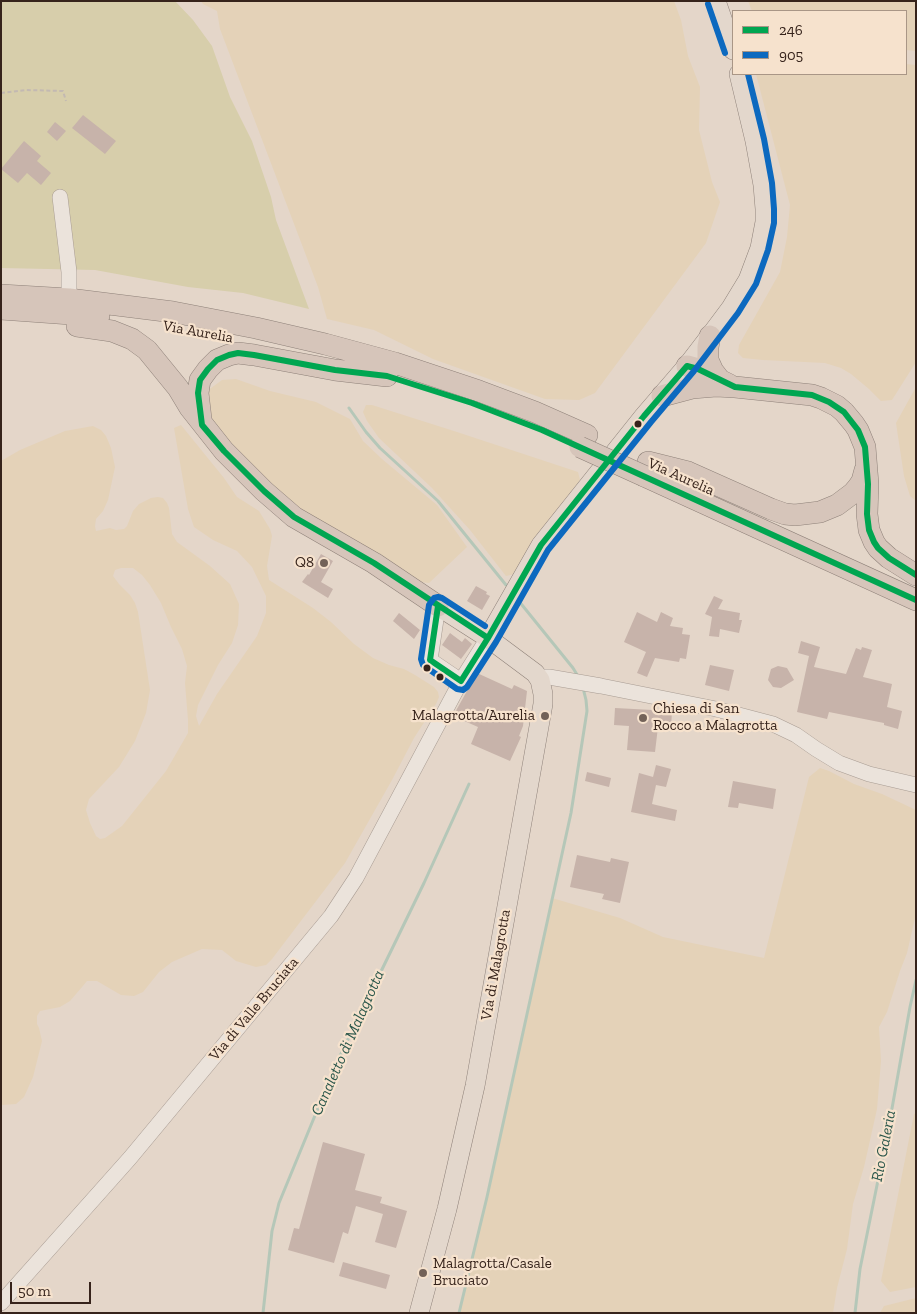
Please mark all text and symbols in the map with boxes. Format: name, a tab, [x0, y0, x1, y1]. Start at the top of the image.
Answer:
legend	[732, 10, 907, 75]
text: 246	[779, 21, 803, 39]
text: 905	[779, 46, 803, 64]
street label: Via Aurelia	[162, 317, 234, 347]
unlabelled marker	[633, 419, 643, 429]
street label: Via Aurelia	[645, 454, 717, 500]
place label: Q8	[295, 554, 314, 572]
marker: Q8	[318, 557, 330, 569]
unlabelled marker	[422, 663, 432, 673]
unlabelled marker	[435, 672, 445, 682]
place label: Chiesa di San Rocco a Malagrotta	[653, 700, 778, 735]
place label: Malagrotta/Aurelia	[412, 707, 535, 725]
marker: Malagrotta/Aurelia	[539, 710, 551, 722]
marker: Chiesa di San Rocco a Malagrotta	[637, 712, 649, 724]
street label: Via di Malagrotta	[477, 908, 515, 1022]
street label: Via di Valle Bruciata	[205, 954, 303, 1064]
water label: Canaletto di Malagrotta	[307, 967, 389, 1119]
water label: Rio Galeria	[868, 1109, 900, 1183]
place label: Malagrotta/Casale Bruciato	[433, 1255, 552, 1290]
marker: Malagrotta/Casale Bruciato	[417, 1267, 429, 1279]
scale bar	[12, 1272, 94, 1304]
text: 50 m	[18, 1282, 51, 1300]

